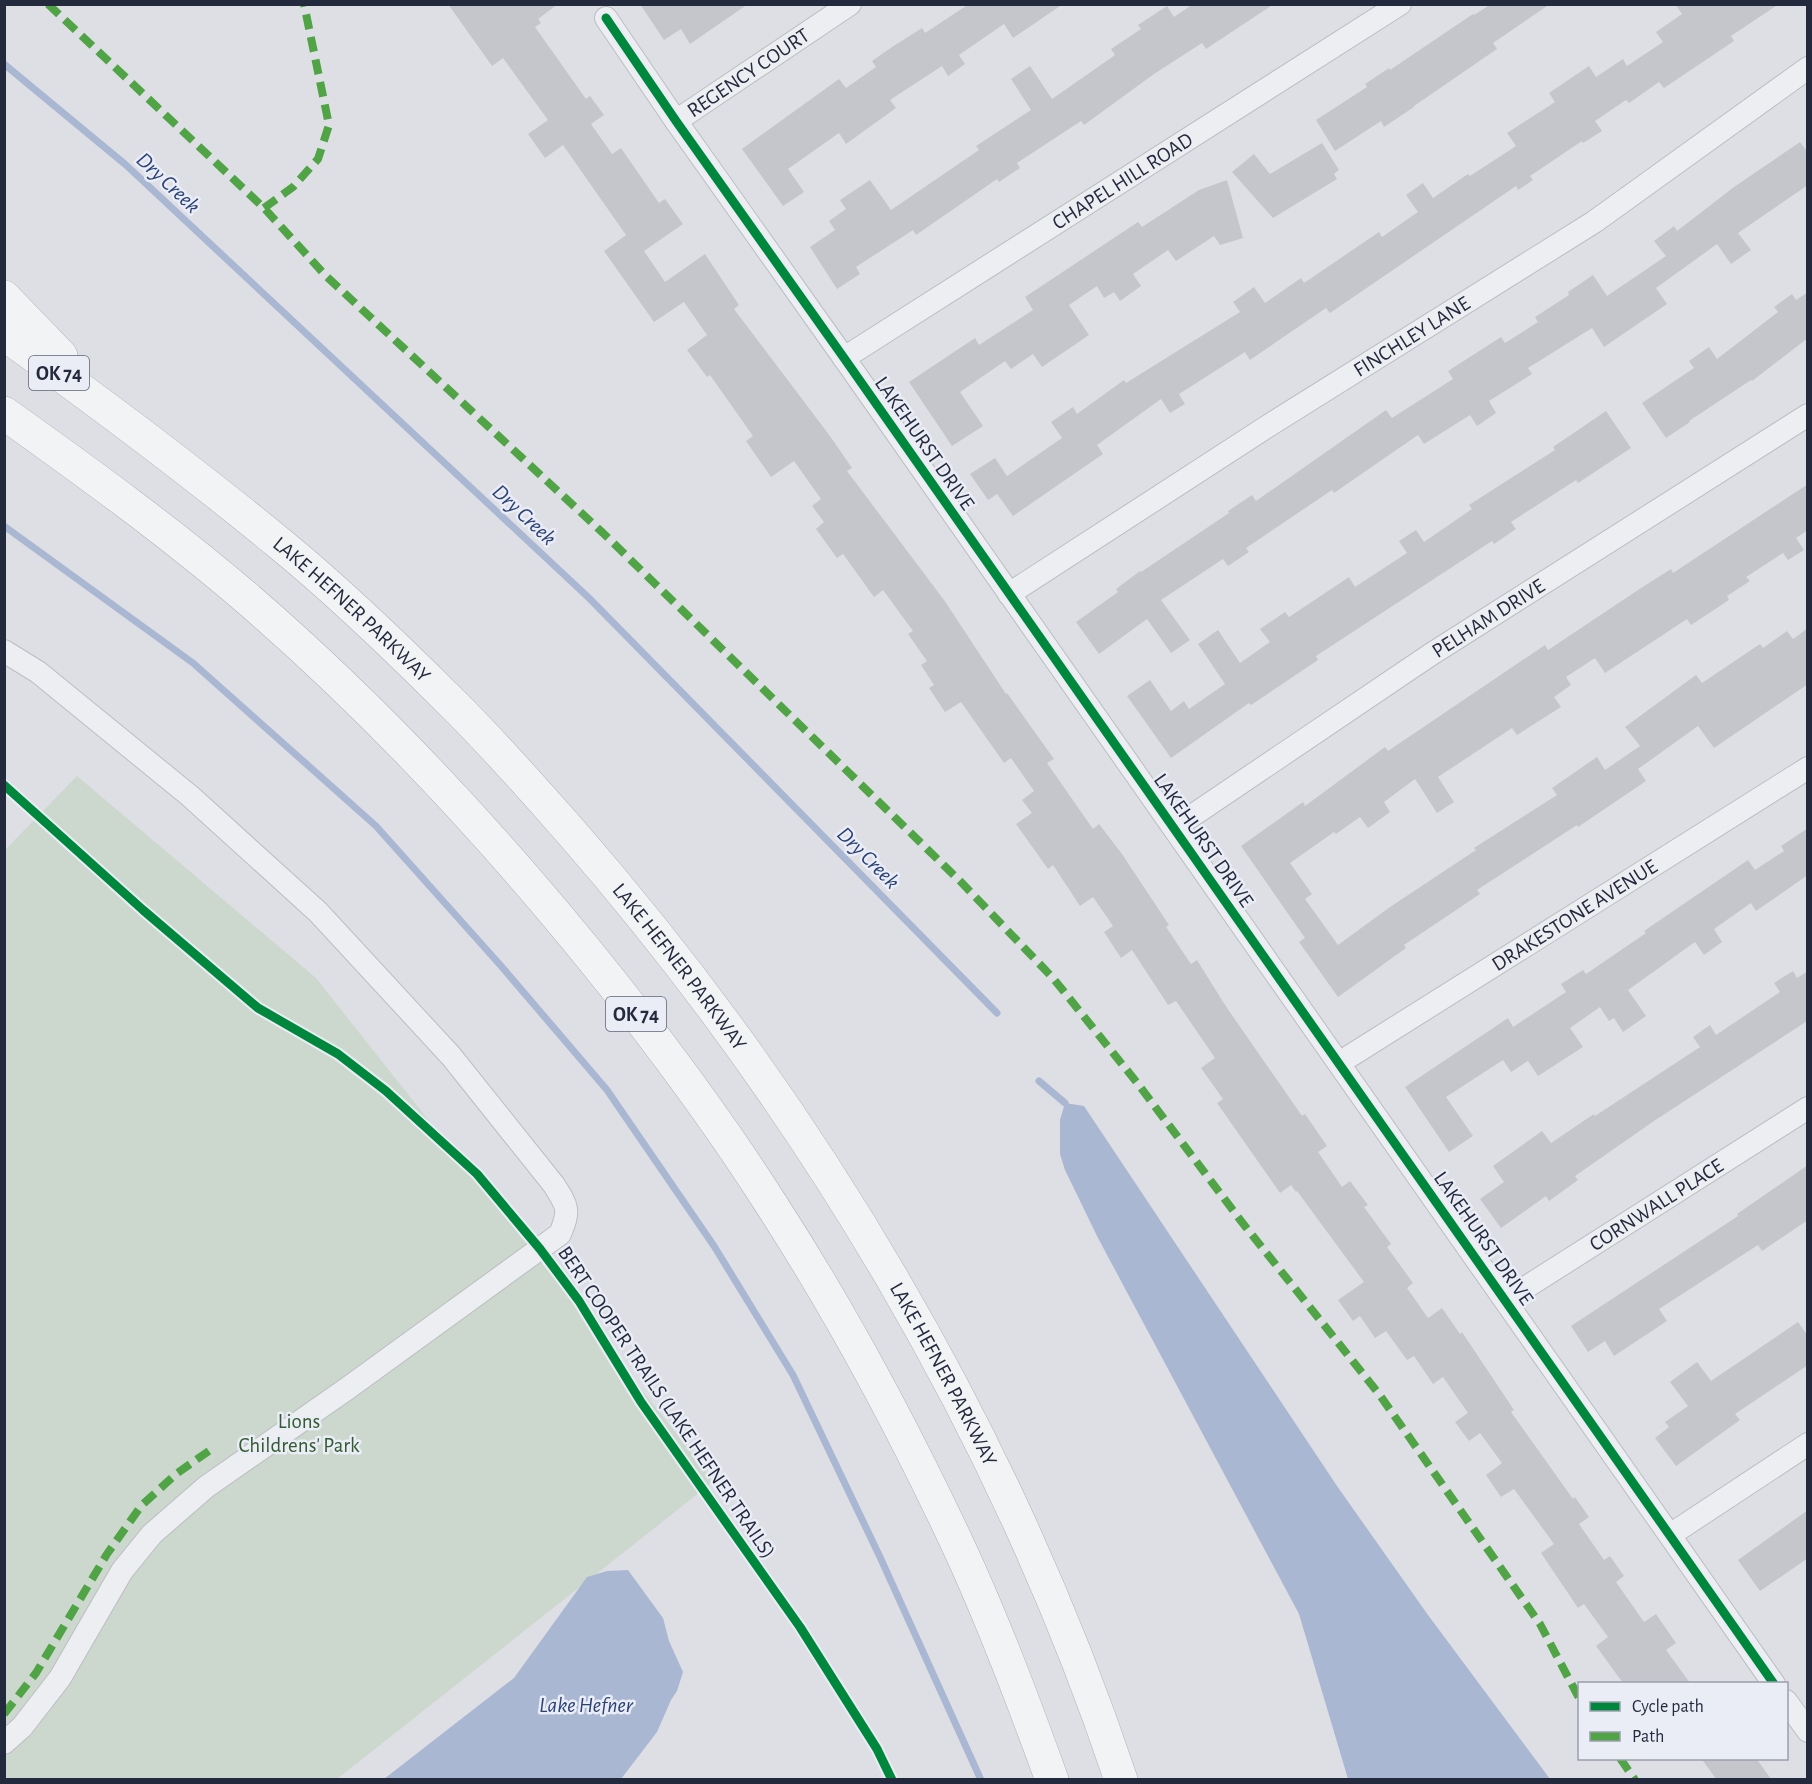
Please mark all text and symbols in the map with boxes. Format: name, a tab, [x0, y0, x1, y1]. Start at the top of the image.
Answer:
street label: REGENCY COURT	[684, 24, 813, 121]
street label: CHAPEL HILL ROAD	[1049, 129, 1197, 234]
water label: Dry Creek	[132, 148, 204, 217]
street label: FINCHLEY LANE	[1350, 292, 1474, 381]
road number: OK 74	[29, 356, 89, 390]
street label: LAKEHURST DRIVE	[871, 373, 978, 514]
water label: Dry Creek	[488, 480, 560, 549]
street label: LAKE HEFNER PARKWAY	[269, 533, 434, 686]
street label: PELHAM DRIVE	[1429, 575, 1549, 662]
street label: LAKEHURST DRIVE	[1150, 770, 1257, 911]
water label: Dry Creek	[833, 822, 904, 893]
street label: DRAKESTONE AVENUE	[1488, 856, 1661, 975]
street label: LAKE HEFNER PARKWAY	[608, 880, 750, 1054]
road number: OK 74	[606, 997, 666, 1031]
street label: CORNWALL PLACE	[1586, 1155, 1727, 1255]
street label: LAKEHURST DRIVE	[1430, 1168, 1537, 1309]
street label: BERT COOPER TRAILS (LAKE HEFNER TRAILS)	[554, 1242, 779, 1562]
street label: LAKE HEFNER PARKWAY	[886, 1279, 1001, 1469]
park label: Lions Childrens' Park	[238, 1411, 360, 1456]
legend	[1578, 1682, 1788, 1760]
water label: Lake Hefner	[539, 1694, 634, 1716]
text: Cycle path	[1632, 1698, 1704, 1716]
text: Path	[1632, 1728, 1664, 1746]

